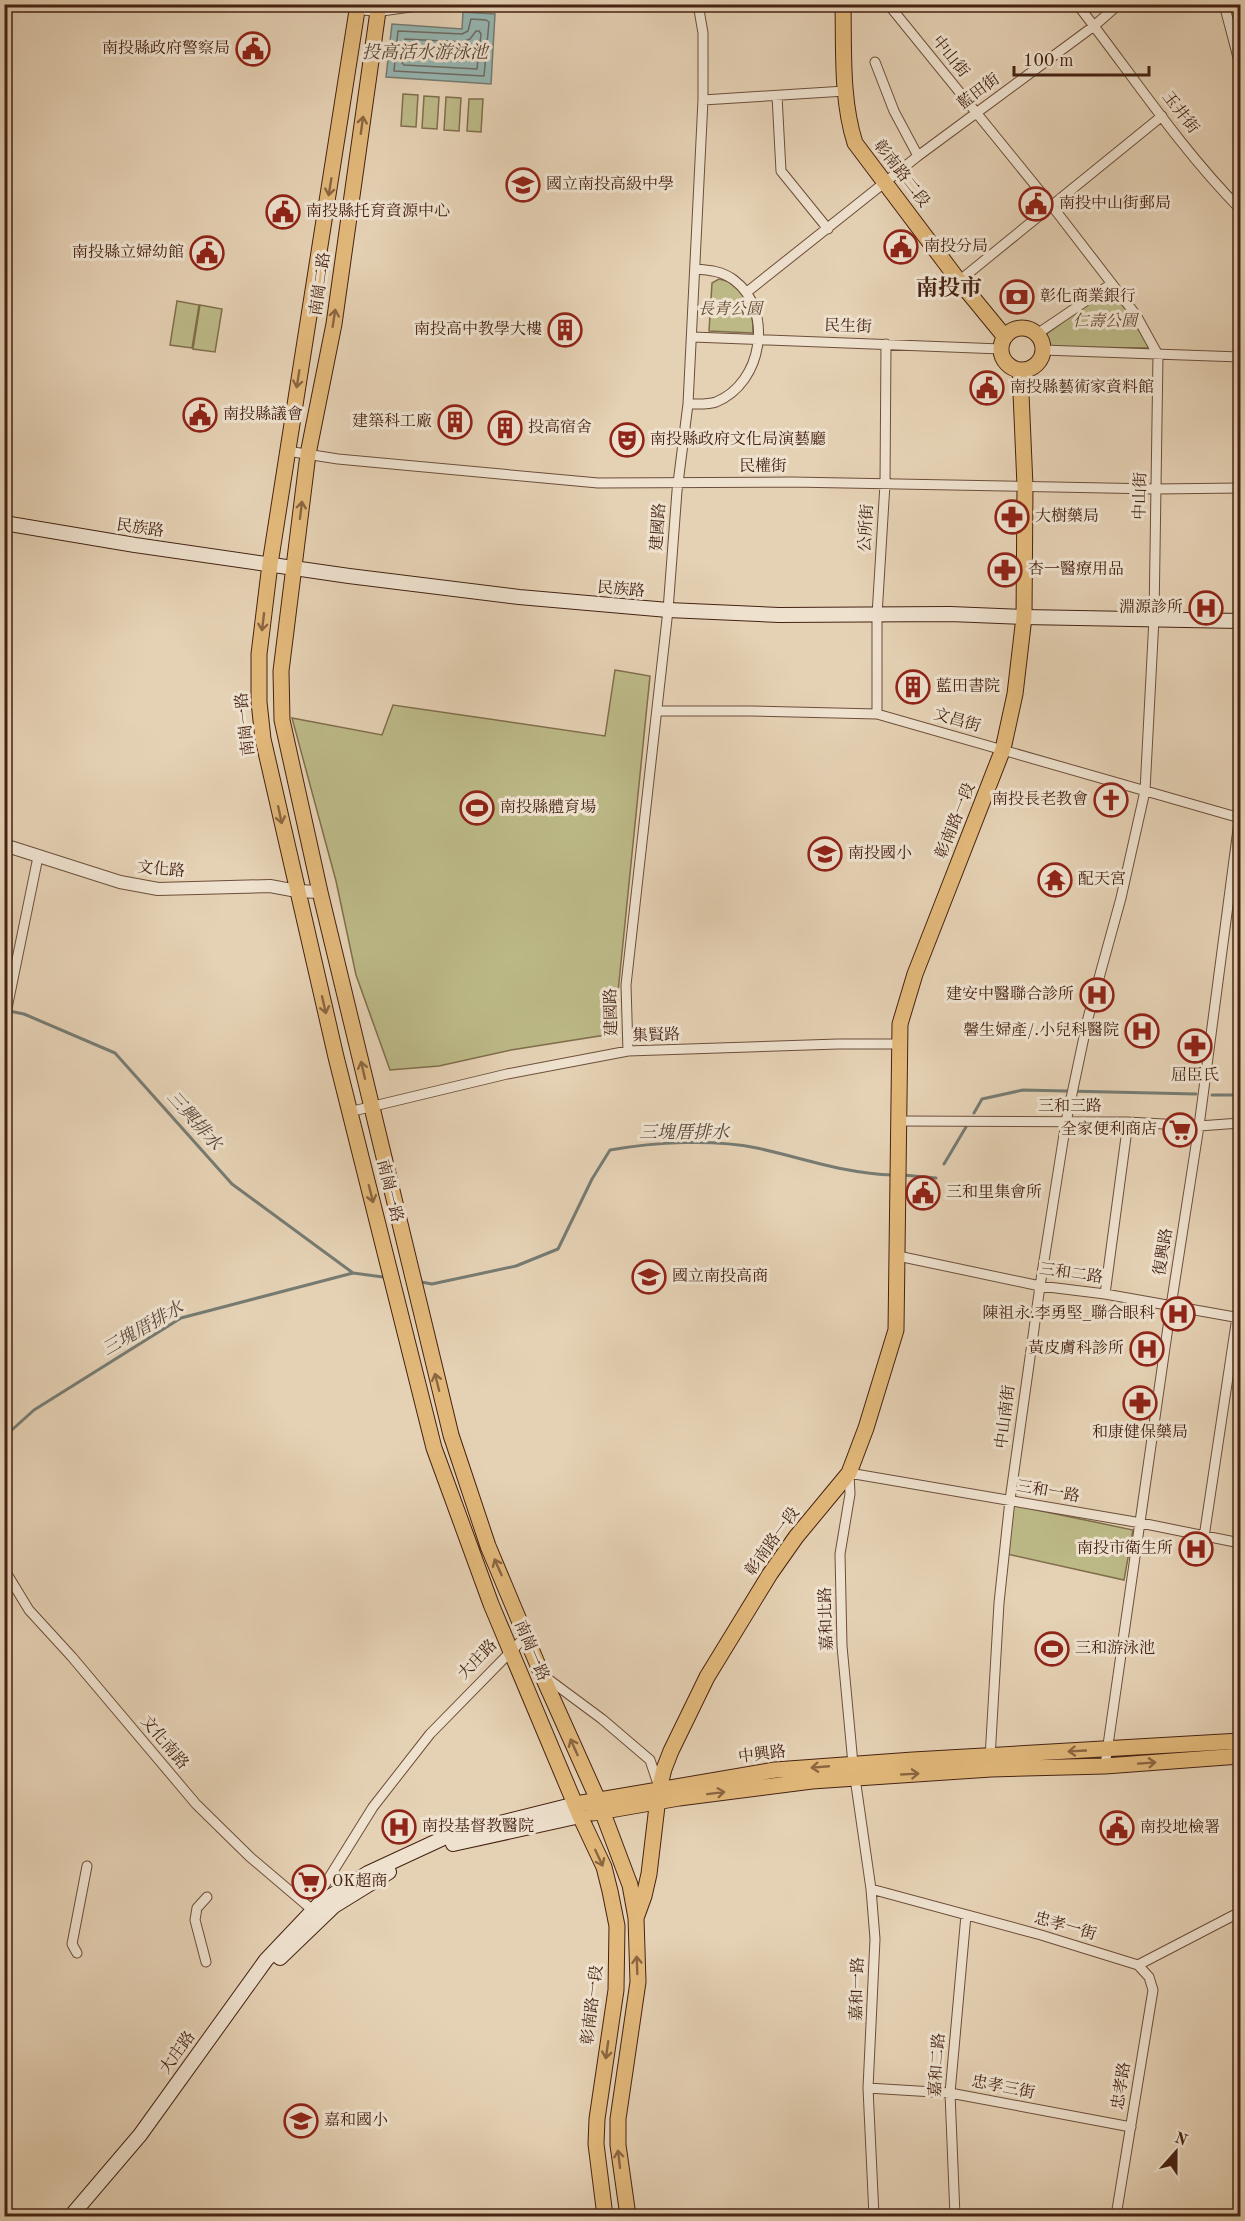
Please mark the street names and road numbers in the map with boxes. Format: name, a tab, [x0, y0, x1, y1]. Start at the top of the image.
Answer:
street label: 中山街	[929, 32, 973, 81]
street label: 藍田街	[954, 70, 1003, 113]
street label: 玉井街	[1159, 88, 1203, 137]
street label: 彰南路二段	[870, 136, 934, 210]
street label: 南崗二路	[307, 251, 333, 317]
street label: 民生街	[824, 316, 872, 336]
street label: 民權街	[739, 457, 787, 475]
street label: 中山街	[1131, 472, 1149, 520]
street label: 建國路	[647, 502, 669, 552]
street label: 公所街	[856, 504, 876, 552]
street label: 民族路	[115, 516, 165, 540]
street label: 民族路	[596, 578, 646, 600]
street label: 南崗一路	[232, 691, 258, 757]
street label: 文昌街	[932, 705, 983, 735]
street label: 彰南路一段	[932, 780, 978, 861]
street label: 文化路	[136, 858, 186, 880]
street label: 建國路	[602, 988, 620, 1036]
street label: 集賢路	[632, 1025, 680, 1045]
street label: 三和三路	[1038, 1097, 1102, 1115]
street label: 南崗一路	[373, 1158, 406, 1224]
street label: 復興路	[1150, 1227, 1176, 1277]
street label: 三和二路	[1038, 1260, 1104, 1286]
street label: 中山南街	[992, 1384, 1018, 1450]
street label: 三和一路	[1015, 1477, 1081, 1505]
street label: 彰南路一段	[741, 1504, 803, 1579]
street label: 嘉和北路	[816, 1587, 836, 1651]
street label: 南崗一路	[511, 1618, 553, 1684]
street label: 大庄路	[454, 1636, 500, 1683]
street label: 文化南路	[137, 1712, 192, 1773]
street label: 中興路	[737, 1742, 787, 1766]
street label: 忠孝一街	[1032, 1909, 1099, 1944]
street label: 嘉和一路	[847, 1957, 867, 2021]
street label: 彰南路一段	[578, 1964, 606, 2046]
street label: 大庄路	[156, 2028, 199, 2077]
street label: 嘉和二路	[926, 2032, 948, 2097]
street label: 忠孝路	[1108, 2061, 1134, 2111]
street label: 忠孝三街	[970, 2072, 1036, 2102]

